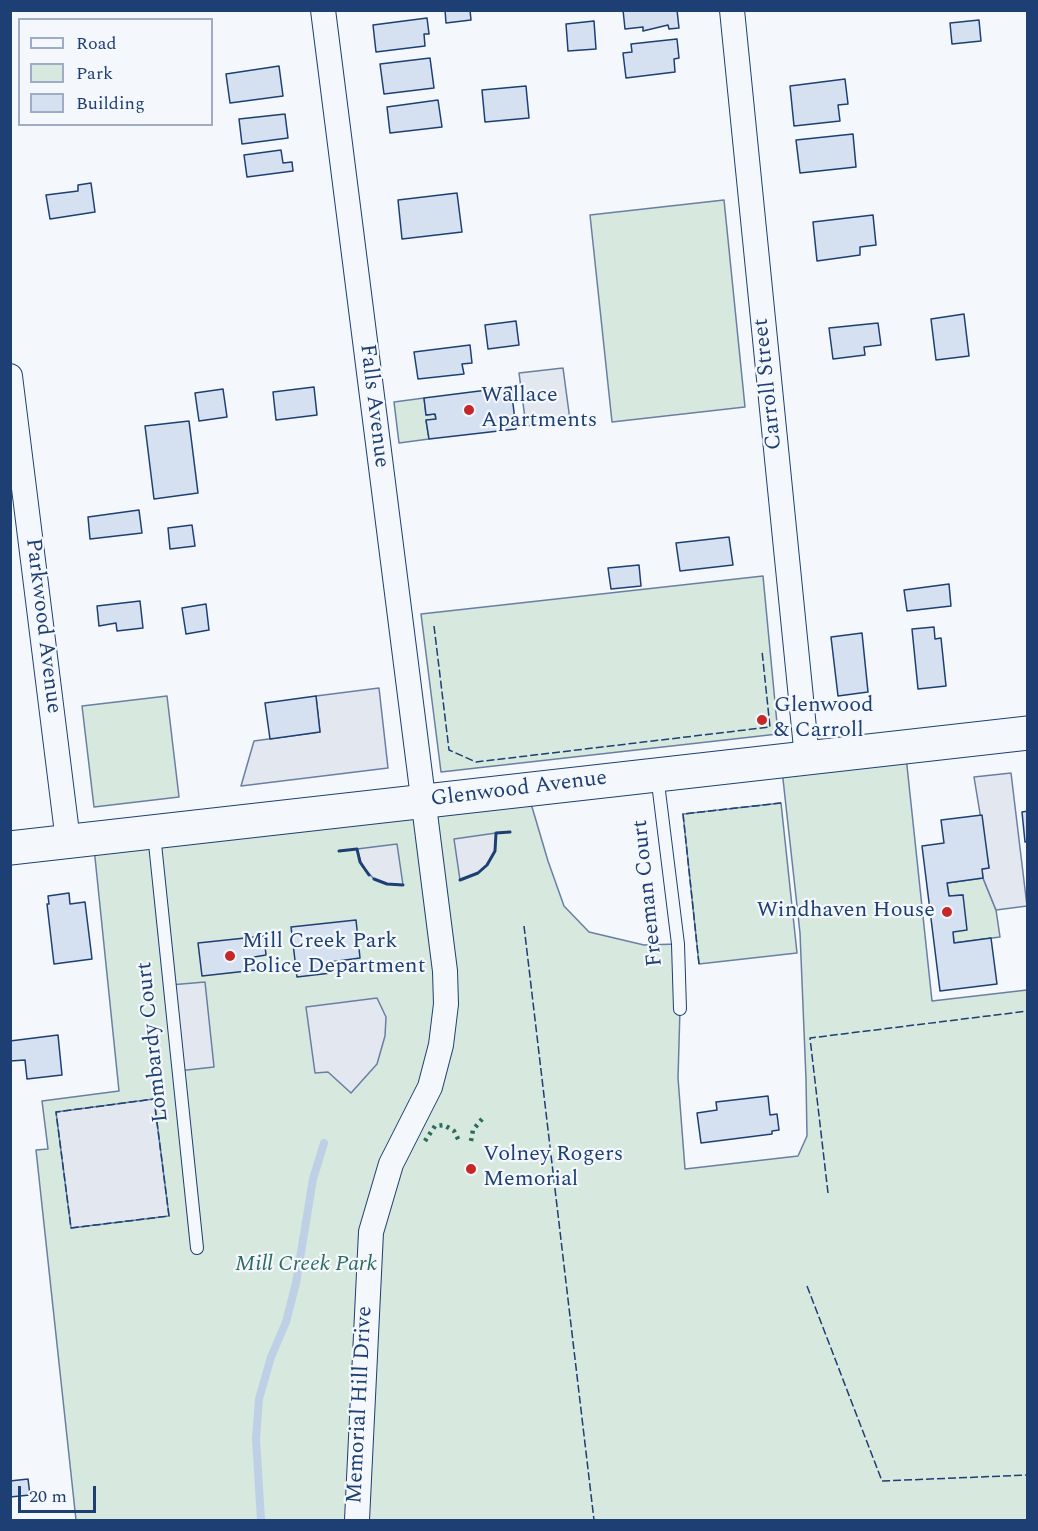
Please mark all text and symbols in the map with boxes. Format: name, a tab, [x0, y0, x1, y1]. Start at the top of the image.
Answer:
legend	[18, 18, 213, 126]
text: Road	[76, 30, 117, 57]
text: Park	[76, 60, 113, 87]
text: Building	[76, 90, 145, 117]
street label: Carroll Street	[749, 317, 789, 451]
street label: Falls Avenue	[352, 343, 394, 469]
place label: Wallace Apartments	[481, 384, 597, 436]
marker: Wallace Apartments	[462, 403, 476, 417]
street label: Parkwood Avenue	[18, 537, 66, 715]
place label: Glenwood & Carroll	[774, 694, 873, 746]
marker: Glenwood & Carroll	[755, 713, 769, 727]
street label: Glenwood Avenue	[429, 766, 609, 814]
street label: Freeman Court	[628, 818, 670, 968]
place label: Windhaven House	[756, 899, 935, 925]
marker: Windhaven House	[940, 905, 954, 919]
place label: Mill Creek Park Police Department	[242, 930, 425, 981]
marker: Mill Creek Park Police Department	[223, 949, 237, 963]
street label: Lombardy Court	[132, 960, 176, 1124]
place label: Volney Rogers Memorial	[483, 1143, 623, 1194]
marker: Volney Rogers Memorial	[464, 1162, 478, 1176]
park label: Mill Creek Park	[235, 1253, 377, 1279]
street label: Memorial Hill Drive	[343, 1306, 379, 1504]
scale bar	[21, 1474, 99, 1512]
text: 20 m	[29, 1483, 67, 1510]

